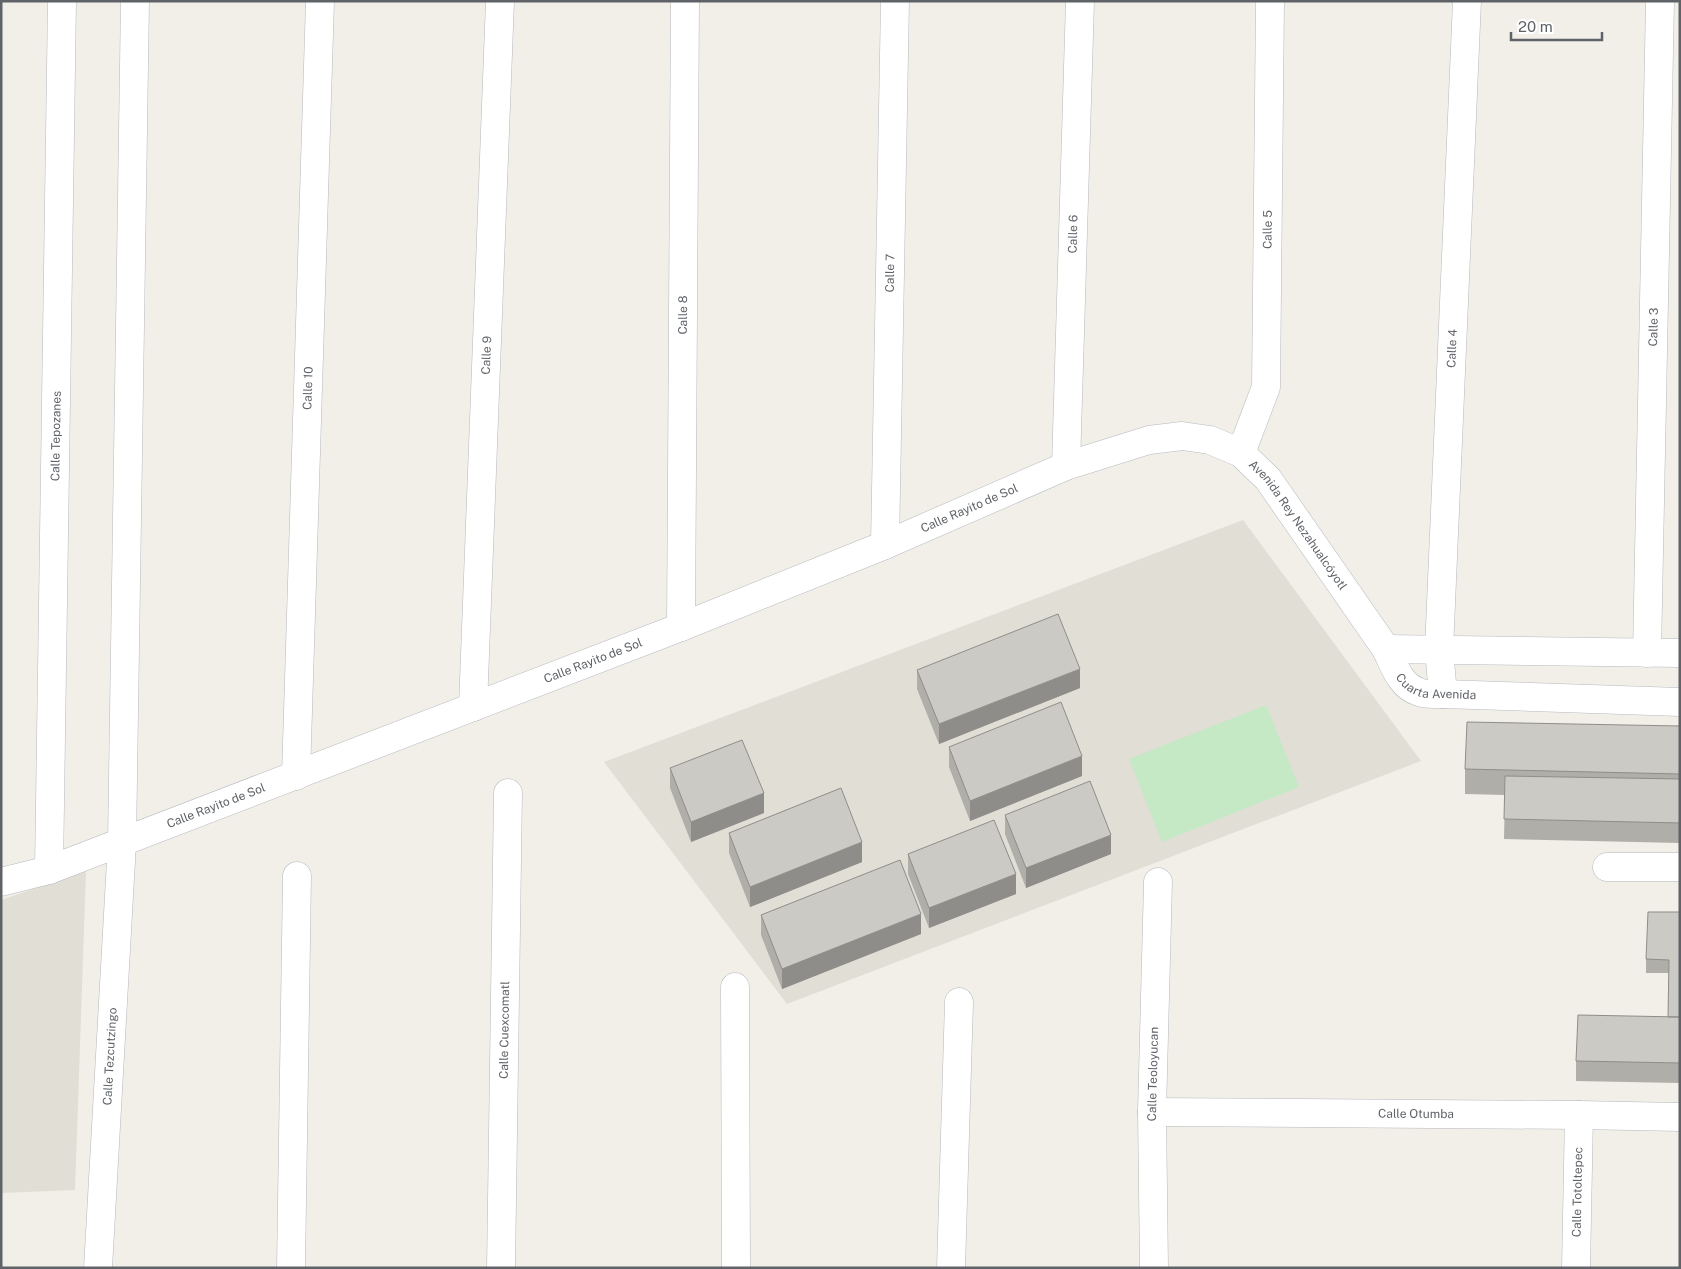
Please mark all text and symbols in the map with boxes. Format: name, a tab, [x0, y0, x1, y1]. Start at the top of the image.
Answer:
scale bar	[1511, 10, 1602, 42]
text: 20 m	[1518, 18, 1553, 35]
street label: Calle 5	[1260, 210, 1275, 249]
street label: Calle 6	[1065, 215, 1081, 254]
street label: Calle 7	[883, 254, 897, 292]
street label: Calle 8	[676, 295, 690, 335]
street label: Calle 3	[1646, 307, 1661, 347]
street label: Calle 4	[1444, 328, 1460, 368]
street label: Calle 9	[479, 336, 494, 375]
street label: Calle 10	[300, 366, 316, 410]
street label: Calle Tepozanes	[48, 391, 64, 481]
street label: Avenida Rey Nezahualcóyotl	[1246, 457, 1350, 593]
street label: Calle Rayito de Sol	[919, 481, 1020, 536]
street label: Calle Rayito de Sol	[542, 635, 645, 686]
street label: Cuarta Avenida	[1393, 671, 1476, 702]
street label: Calle Rayito de Sol	[165, 780, 268, 831]
street label: Calle Cuexcomatl	[497, 981, 512, 1079]
street label: Calle Tezcutzingo	[100, 1007, 120, 1106]
street label: Calle Teoloyucan	[1145, 1026, 1161, 1121]
street label: Calle Otumba	[1378, 1107, 1454, 1121]
street label: Calle Totoltepec	[1570, 1147, 1585, 1237]

